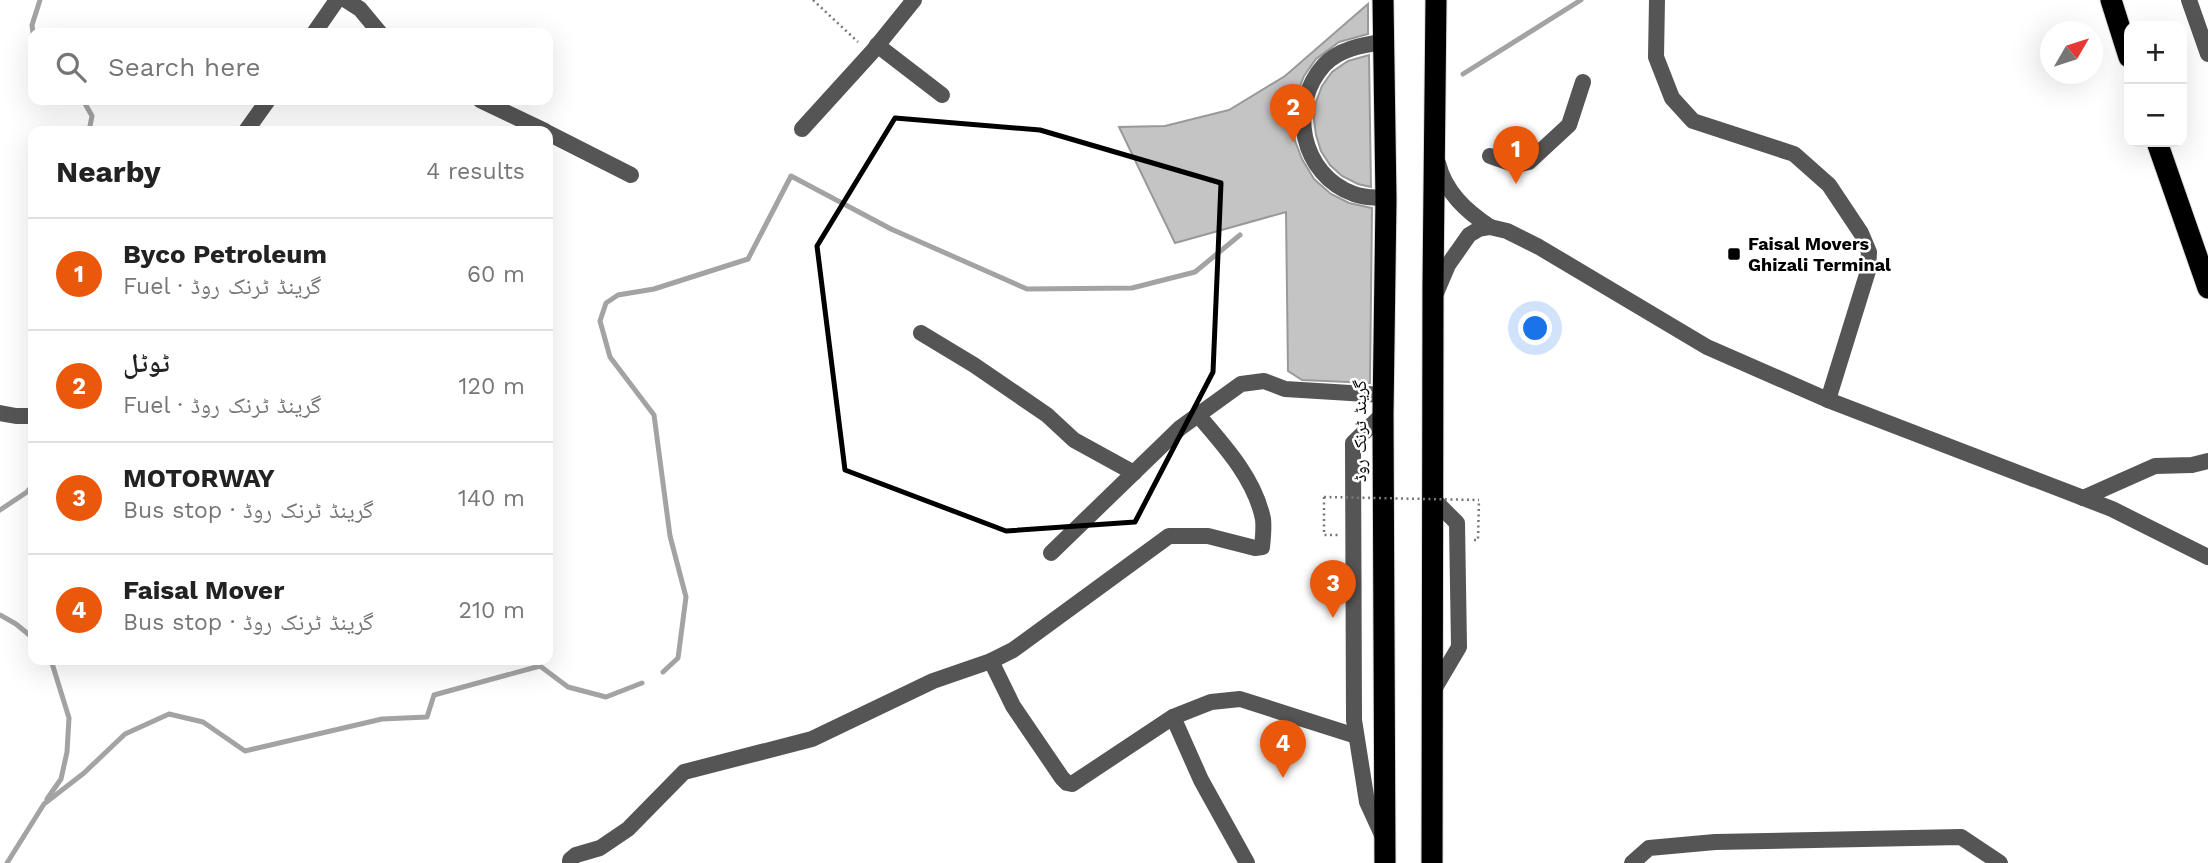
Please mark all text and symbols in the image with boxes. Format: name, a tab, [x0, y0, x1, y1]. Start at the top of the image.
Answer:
north arrow	[2040, 21, 2103, 84]
map controls	[2124, 21, 2187, 147]
button: +	[2124, 21, 2187, 84]
search box	[28, 28, 553, 105]
icon: search	[52, 48, 90, 86]
text: Search here	[108, 52, 260, 82]
pin: 2	[1270, 84, 1316, 142]
button: −	[2124, 84, 2187, 147]
pin: 1	[1493, 126, 1539, 184]
text: Nearby	[56, 154, 161, 189]
text: 4 results	[426, 158, 525, 185]
place label: Faisal Movers Ghizali Terminal	[1748, 233, 1891, 275]
text: Byco Petroleum	[123, 239, 327, 269]
marker: Faisal Movers Ghizali Terminal	[1726, 246, 1742, 262]
text: 1	[74, 261, 84, 288]
text: 60 m	[467, 261, 525, 288]
text: Fuel · گرینڈ ٹرنک روڈ	[123, 273, 321, 300]
your location	[1518, 311, 1552, 345]
text: ٹوٹل	[123, 348, 170, 378]
text: 2	[72, 373, 86, 400]
text: 120 m	[459, 373, 525, 400]
street label: گرینڈ ٹرنک روڈ	[1349, 379, 1370, 482]
text: Fuel · گرینڈ ٹرنک روڈ	[123, 392, 321, 419]
text: MOTORWAY	[123, 463, 275, 493]
text: 3	[72, 485, 86, 512]
text: 140 m	[458, 485, 525, 512]
text: Bus stop · گرینڈ ٹرنک روڈ	[123, 497, 374, 524]
pin: 3	[1310, 560, 1356, 618]
text: Faisal Mover	[123, 575, 284, 605]
text: 4	[72, 597, 86, 624]
text: 210 m	[459, 597, 525, 624]
text: Bus stop · گرینڈ ٹرنک روڈ	[123, 609, 374, 636]
pin: 4	[1260, 720, 1306, 778]

